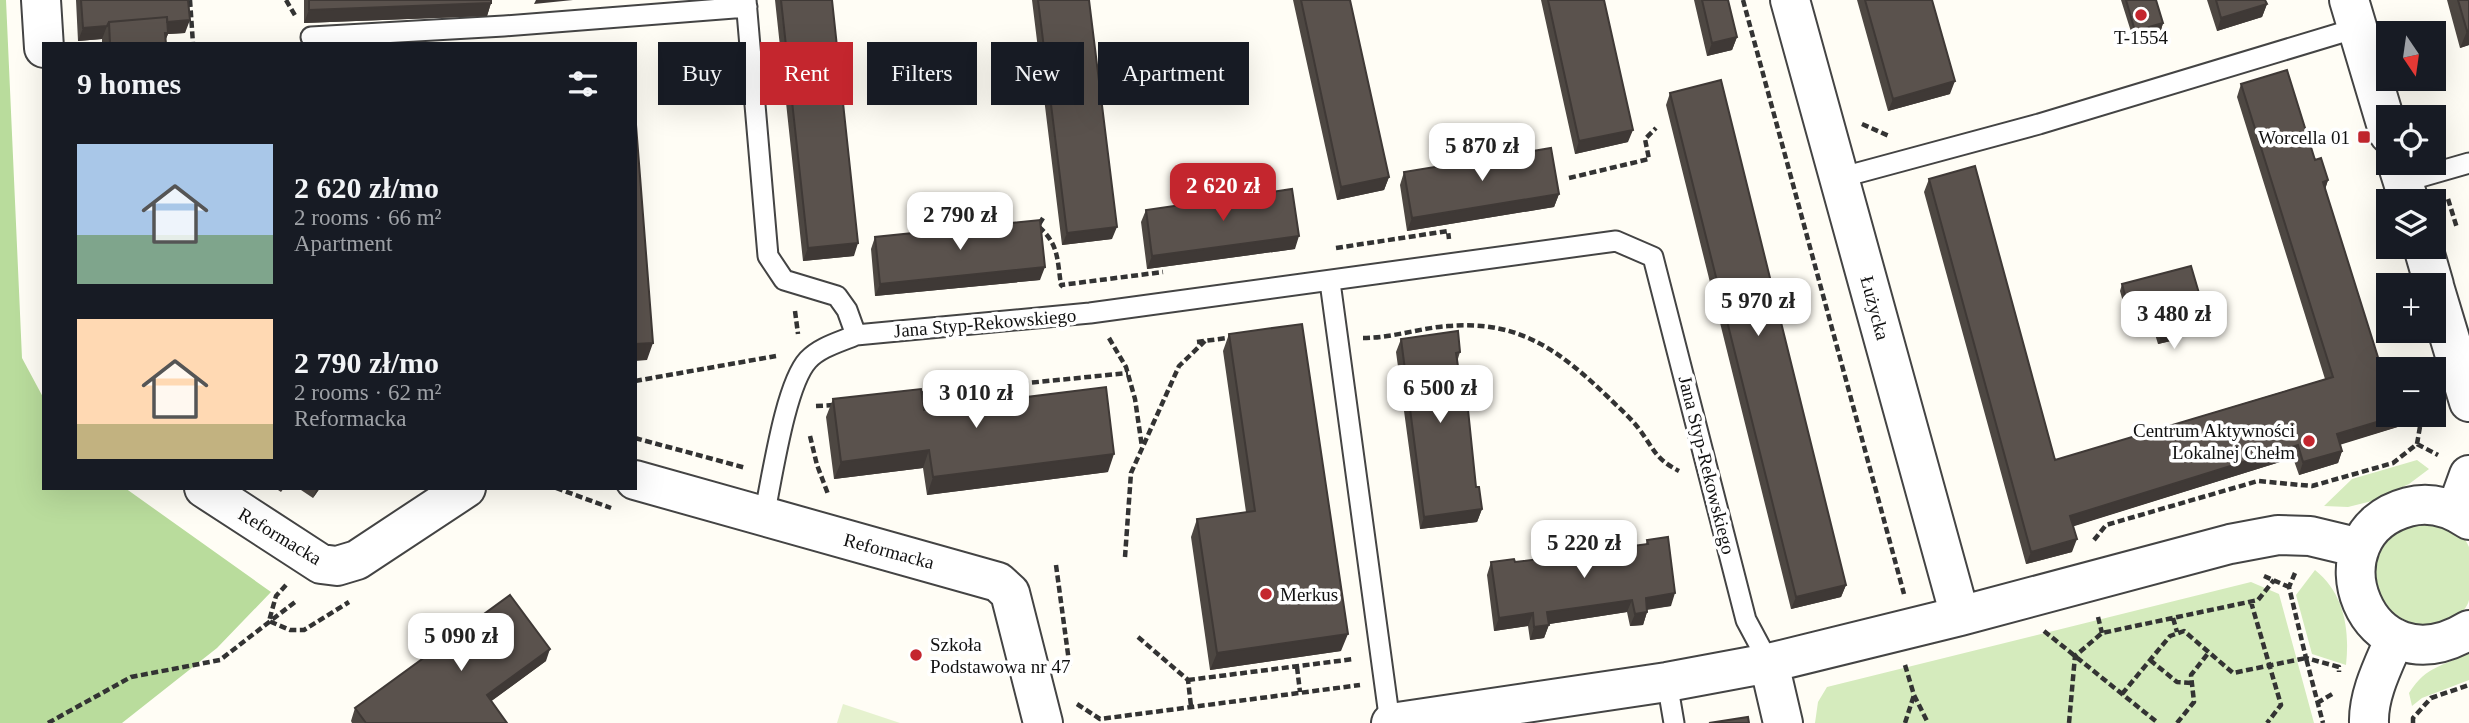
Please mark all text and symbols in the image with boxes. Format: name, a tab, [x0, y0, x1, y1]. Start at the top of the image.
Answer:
marker: T-1554	[2133, 7, 2149, 23]
north arrow	[2376, 21, 2446, 91]
map controls	[2376, 21, 2446, 427]
place label: T-1554	[2114, 27, 2169, 48]
chip: Buy	[658, 42, 746, 105]
chip: Rent	[760, 42, 853, 105]
chip: Filters	[867, 42, 977, 105]
chip: New	[991, 42, 1084, 105]
chip: Apartment	[1098, 42, 1249, 105]
icon: filters	[564, 65, 602, 103]
text: 9 homes	[77, 67, 181, 100]
button: locate	[2376, 105, 2446, 175]
pin: 5 870 zł	[1410, 124, 1554, 183]
place label: Worcella 01	[2258, 127, 2350, 148]
marker: Worcella 01	[2356, 129, 2372, 145]
text: 5 870 zł	[1445, 133, 1519, 158]
pin: 2 620 zł	[1151, 164, 1295, 223]
text: 2 620 zł/mo	[294, 171, 439, 204]
icon: home	[133, 172, 217, 256]
text: 2 620 zł	[1186, 173, 1260, 198]
button: layers	[2376, 189, 2446, 259]
pin: 2 790 zł	[888, 192, 1032, 252]
text: 2 790 zł	[923, 202, 997, 227]
text: 2 rooms · 66 m²	[294, 205, 441, 230]
text: Apartment	[294, 231, 392, 256]
button: +	[2376, 273, 2446, 343]
street label: Łużycka	[1856, 274, 1894, 343]
pin: 5 970 zł	[1686, 278, 1830, 338]
text: 5 970 zł	[1721, 288, 1795, 313]
pin: 3 480 zł	[2102, 292, 2246, 351]
text: 3 480 zł	[2137, 301, 2211, 326]
street label: Jana Styp-Rekowskiego	[893, 305, 1077, 341]
text: 2 790 zł/mo	[294, 346, 439, 379]
icon: home	[133, 347, 217, 431]
button: −	[2376, 357, 2446, 427]
pin: 6 500 zł	[1368, 366, 1512, 425]
pin: 3 010 zł	[904, 370, 1048, 430]
street label: Jana Styp-Rekowskiego	[1675, 374, 1739, 556]
text: 6 500 zł	[1403, 375, 1477, 400]
text: 2 rooms · 62 m²	[294, 380, 441, 405]
text: 3 010 zł	[939, 380, 1013, 405]
text: Reformacka	[294, 406, 406, 431]
place label: Centrum Aktywności Lokalnej Chełm	[2133, 420, 2295, 463]
marker: Centrum Aktywności Lokalnej Chełm	[2301, 433, 2317, 449]
street label: Reformacka	[235, 503, 326, 569]
pin: 5 220 zł	[1512, 520, 1656, 580]
street label: Reformacka	[841, 529, 937, 573]
text: 5 220 zł	[1547, 530, 1621, 555]
place label: Merkus	[1280, 584, 1338, 605]
marker: Merkus	[1258, 586, 1274, 602]
pin: 5 090 zł	[389, 614, 533, 673]
text: 5 090 zł	[424, 623, 498, 648]
place label: Szkoła Podstawowa nr 47	[930, 634, 1070, 677]
marker: Szkoła Podstawowa nr 47	[908, 647, 924, 663]

